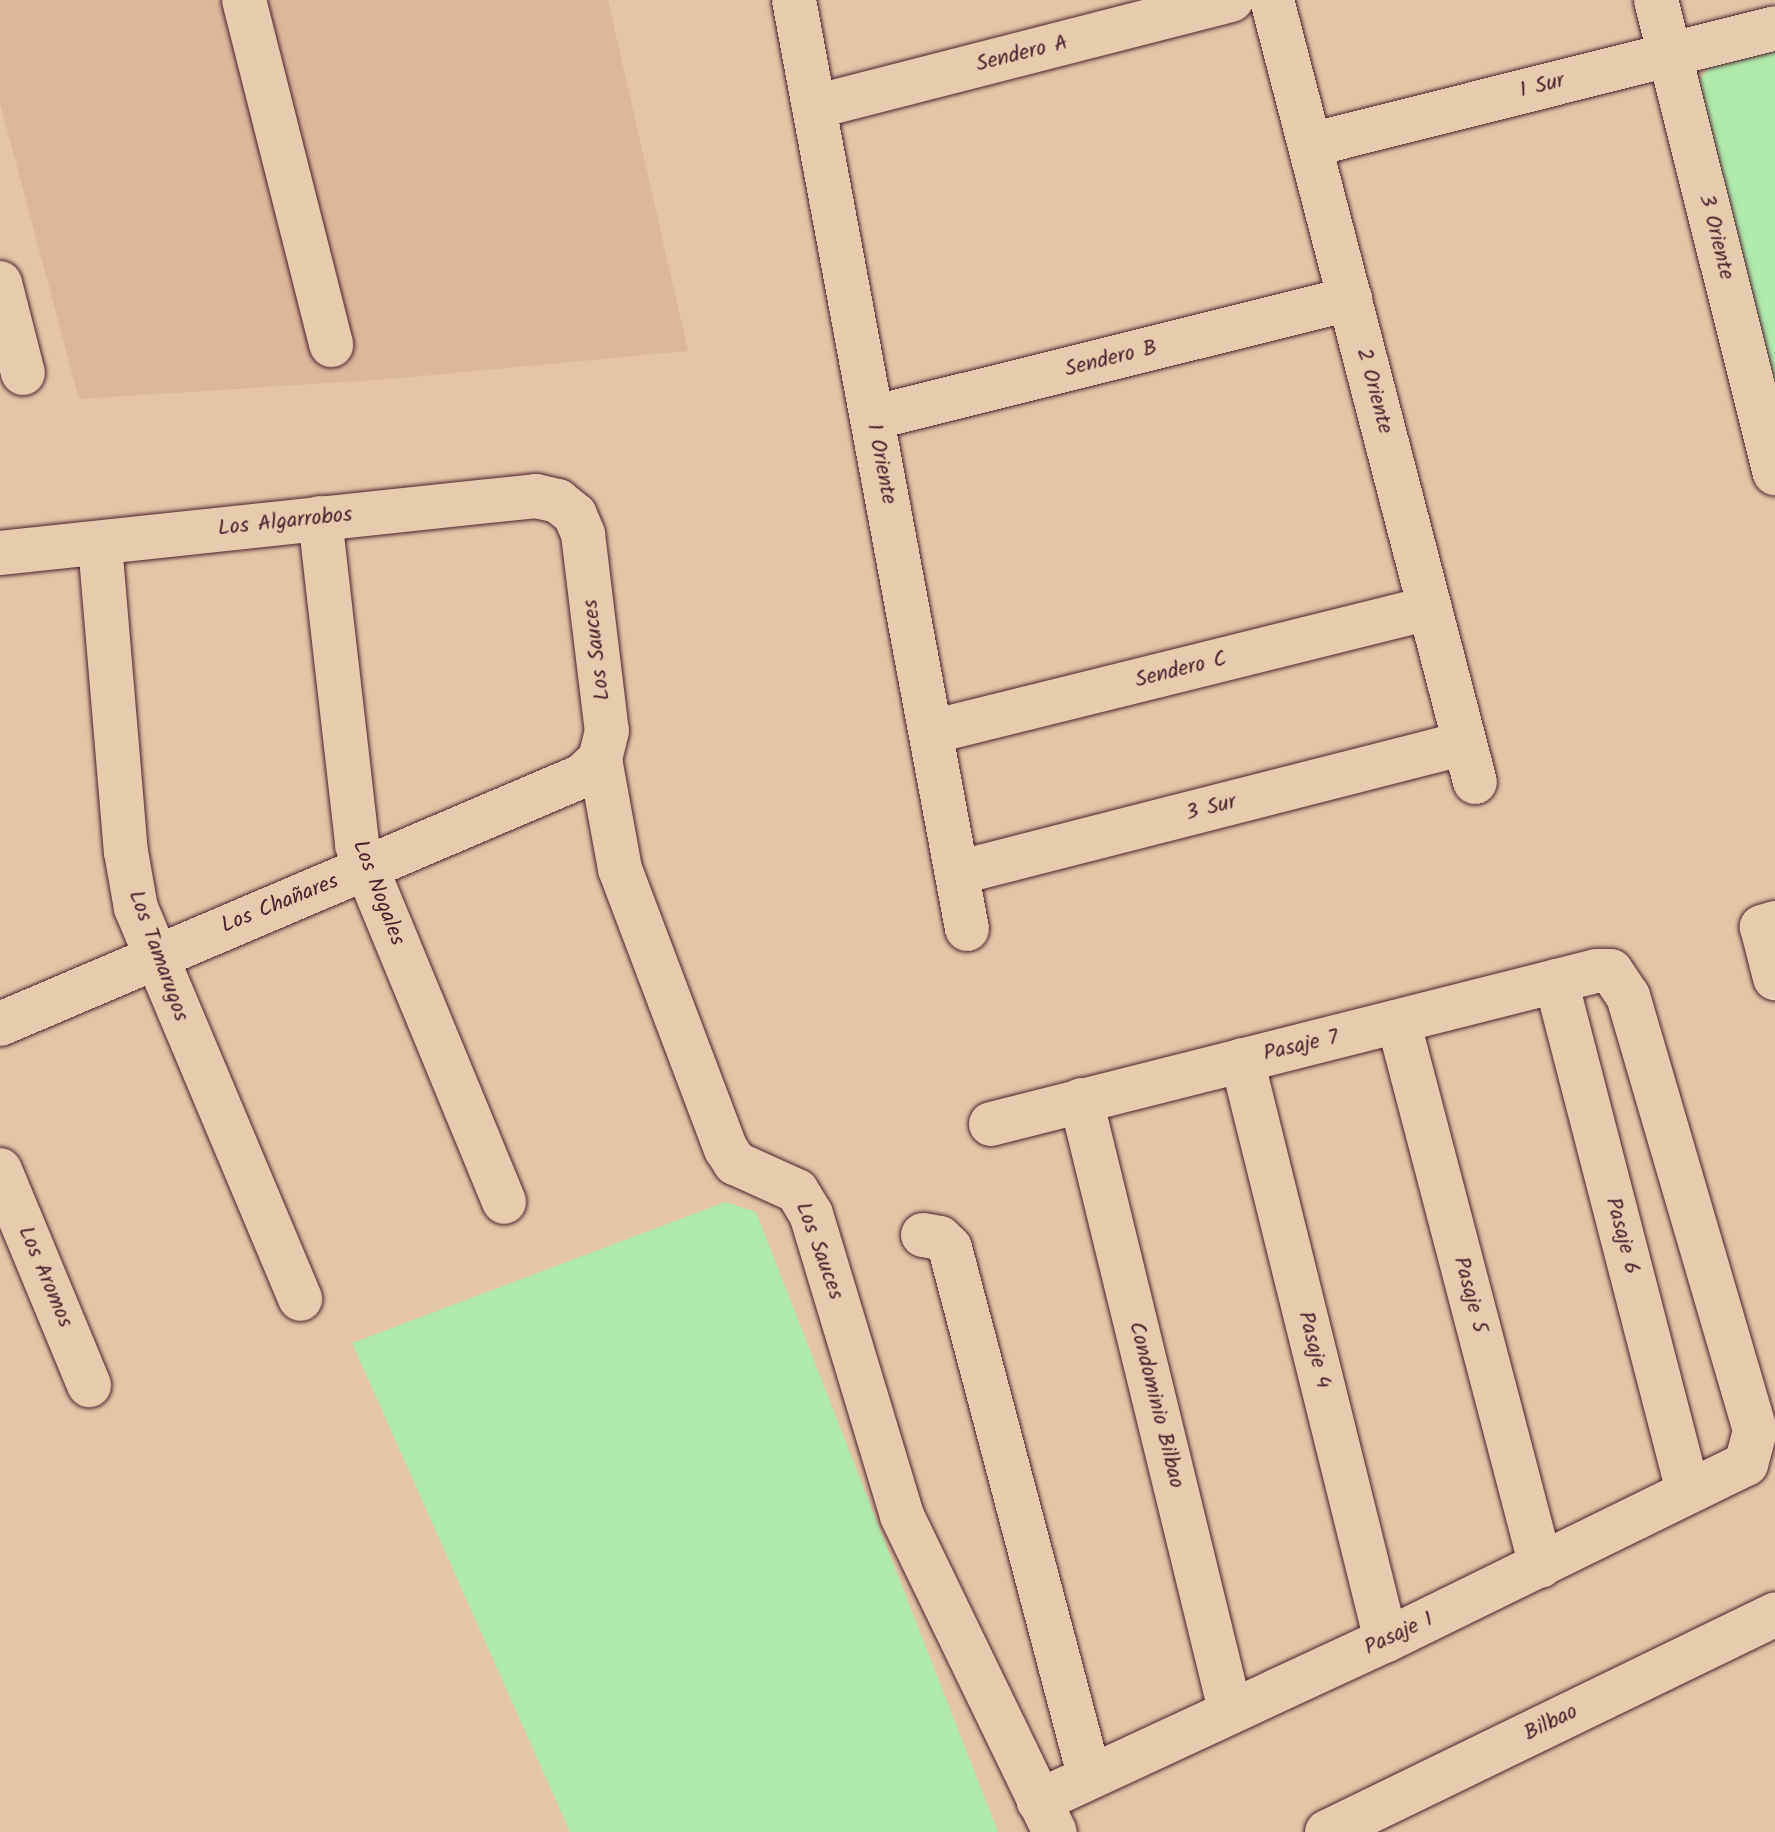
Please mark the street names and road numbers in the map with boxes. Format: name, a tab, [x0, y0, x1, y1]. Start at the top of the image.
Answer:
street label: Sendero A	[973, 30, 1071, 78]
street label: 1 Sur	[1517, 68, 1567, 104]
street label: 3 Oriente	[1693, 191, 1739, 283]
street label: Sendero B	[1062, 335, 1160, 383]
street label: 2 Oriente	[1350, 345, 1398, 437]
street label: 1 Oriente	[860, 421, 902, 507]
street label: Los Algarrobos	[216, 502, 354, 542]
street label: Los Sauces	[578, 598, 616, 702]
street label: Sendero C	[1132, 646, 1230, 694]
street label: 3 Sur	[1183, 789, 1239, 827]
street label: Los Nogales	[346, 837, 410, 949]
street label: Los Chañares	[218, 869, 342, 939]
street label: Los Tamarugos	[122, 887, 194, 1025]
street label: Pasaje 7	[1261, 1025, 1341, 1067]
street label: Pasaje 6	[1599, 1195, 1645, 1277]
street label: Los Sauces	[789, 1199, 849, 1303]
street label: Los Aromos	[12, 1222, 78, 1332]
street label: Pasaje 5	[1447, 1254, 1493, 1336]
street label: Pasaje 4	[1292, 1309, 1336, 1391]
street label: Condominio Bilbao	[1123, 1319, 1189, 1491]
street label: Pasaje 1	[1360, 1607, 1438, 1661]
street label: Bilbao	[1520, 1699, 1582, 1747]

